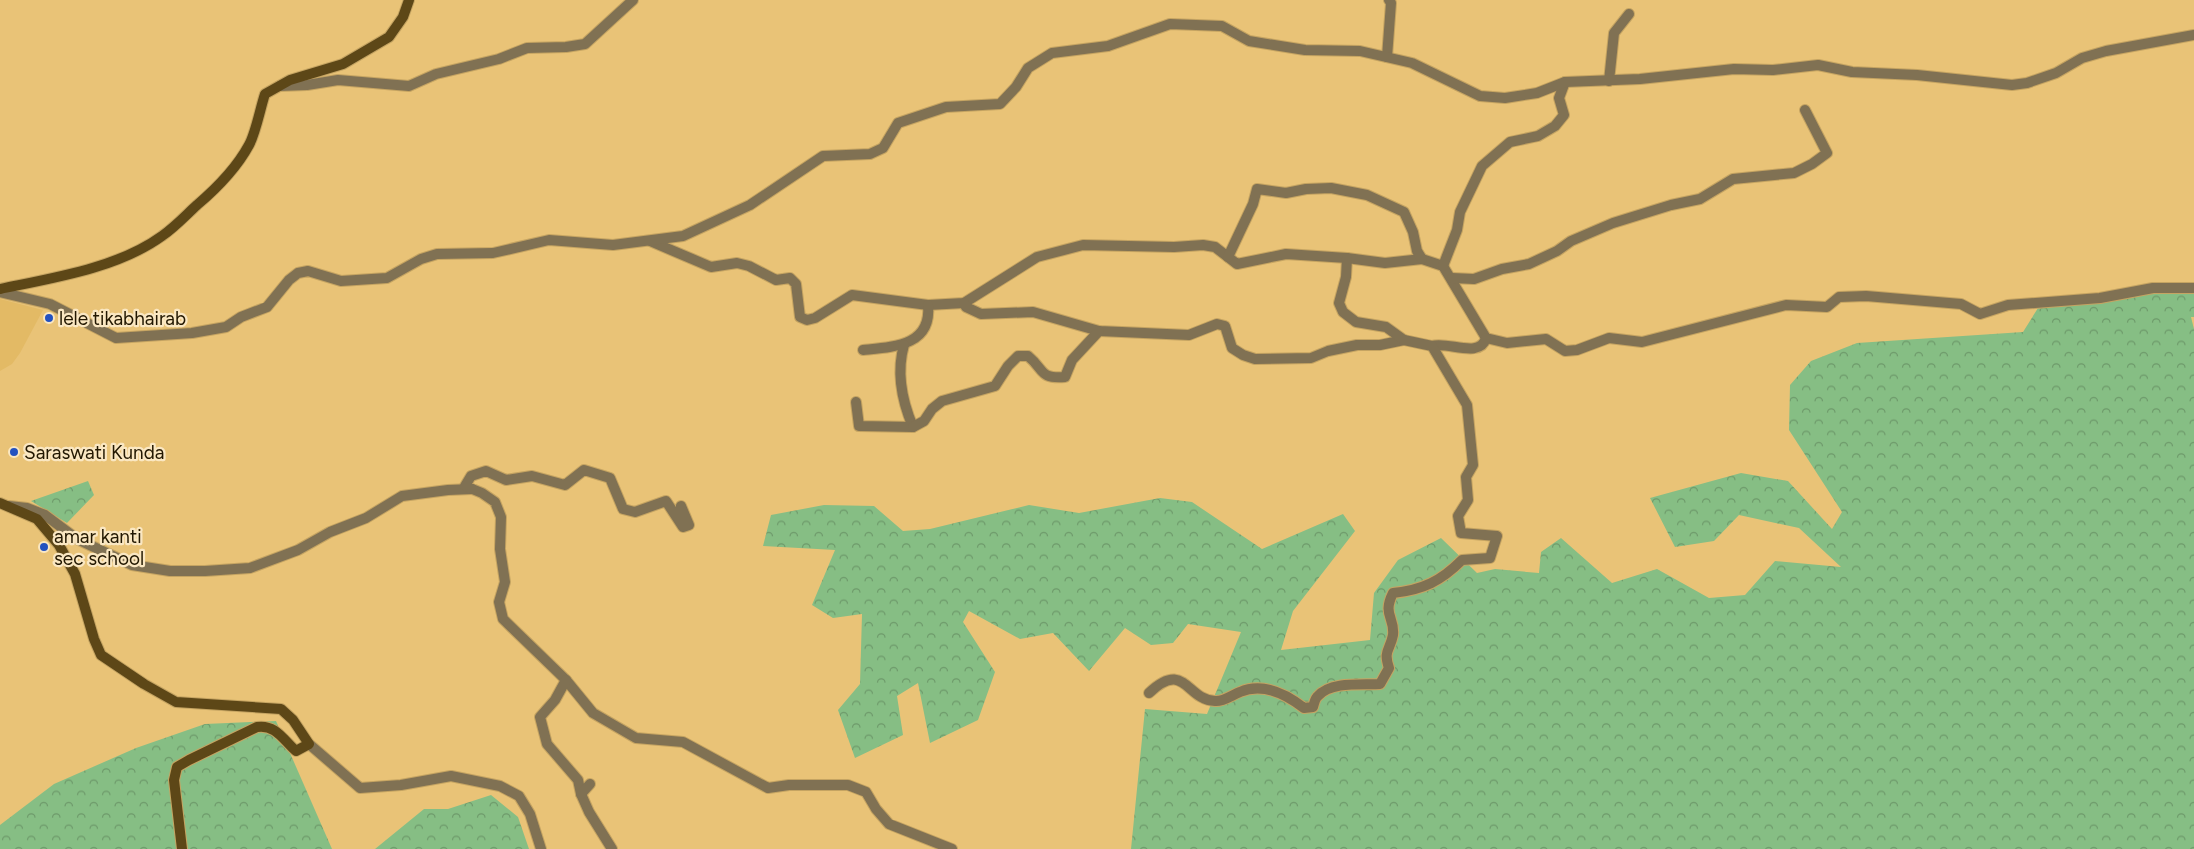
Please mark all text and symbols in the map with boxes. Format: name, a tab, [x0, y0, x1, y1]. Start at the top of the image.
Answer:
place label: lele tikabhairab	[59, 307, 186, 330]
marker: lele tikabhairab	[43, 312, 55, 324]
place label: Saraswati Kunda	[24, 441, 165, 464]
marker: Saraswati Kunda	[8, 446, 20, 458]
place label: amar kanti sec school	[54, 525, 144, 570]
marker: amar kanti sec school	[38, 541, 50, 553]

